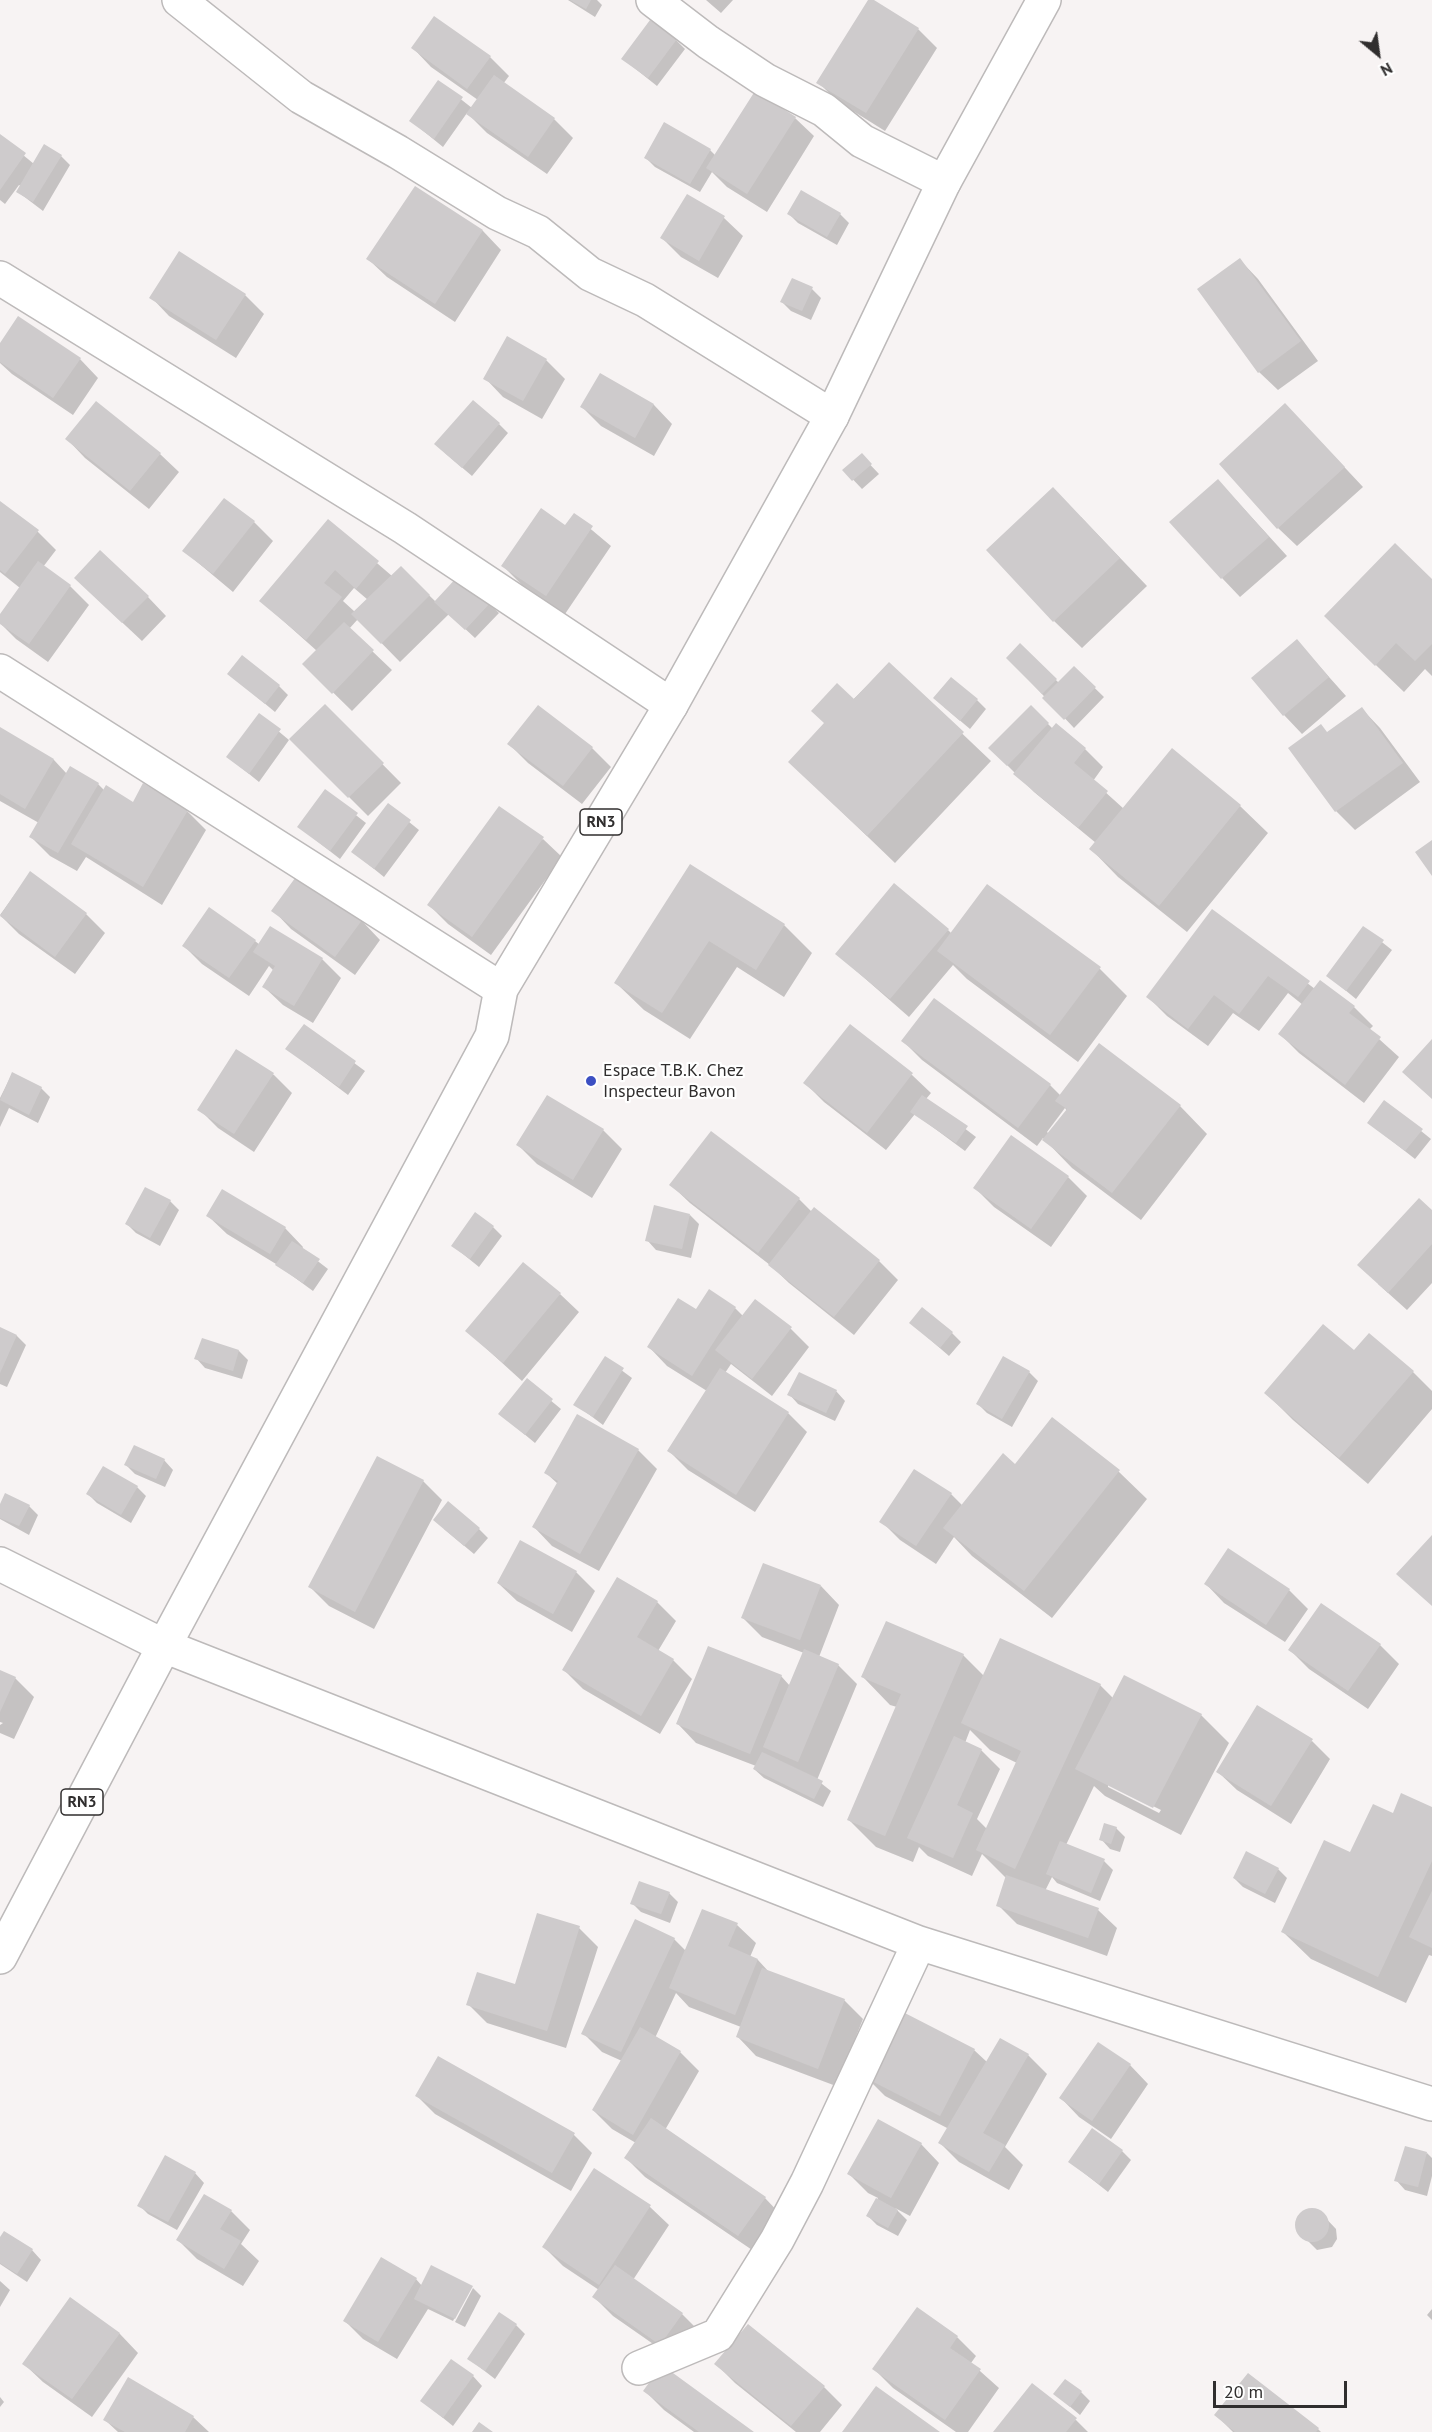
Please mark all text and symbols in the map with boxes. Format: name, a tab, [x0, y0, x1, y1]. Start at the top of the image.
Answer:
north arrow	[1348, 24, 1408, 84]
text: N	[1377, 58, 1396, 81]
road number: RN3	[580, 809, 622, 835]
place label: Espace T.B.K. Chez Inspecteur Bavon	[603, 1060, 744, 1102]
marker: Espace T.B.K. Chez Inspecteur Bavon	[584, 1074, 598, 1088]
road number: RN3	[61, 1789, 103, 1815]
scale bar	[1216, 2369, 1350, 2407]
text: 20 m	[1224, 2380, 1263, 2403]

